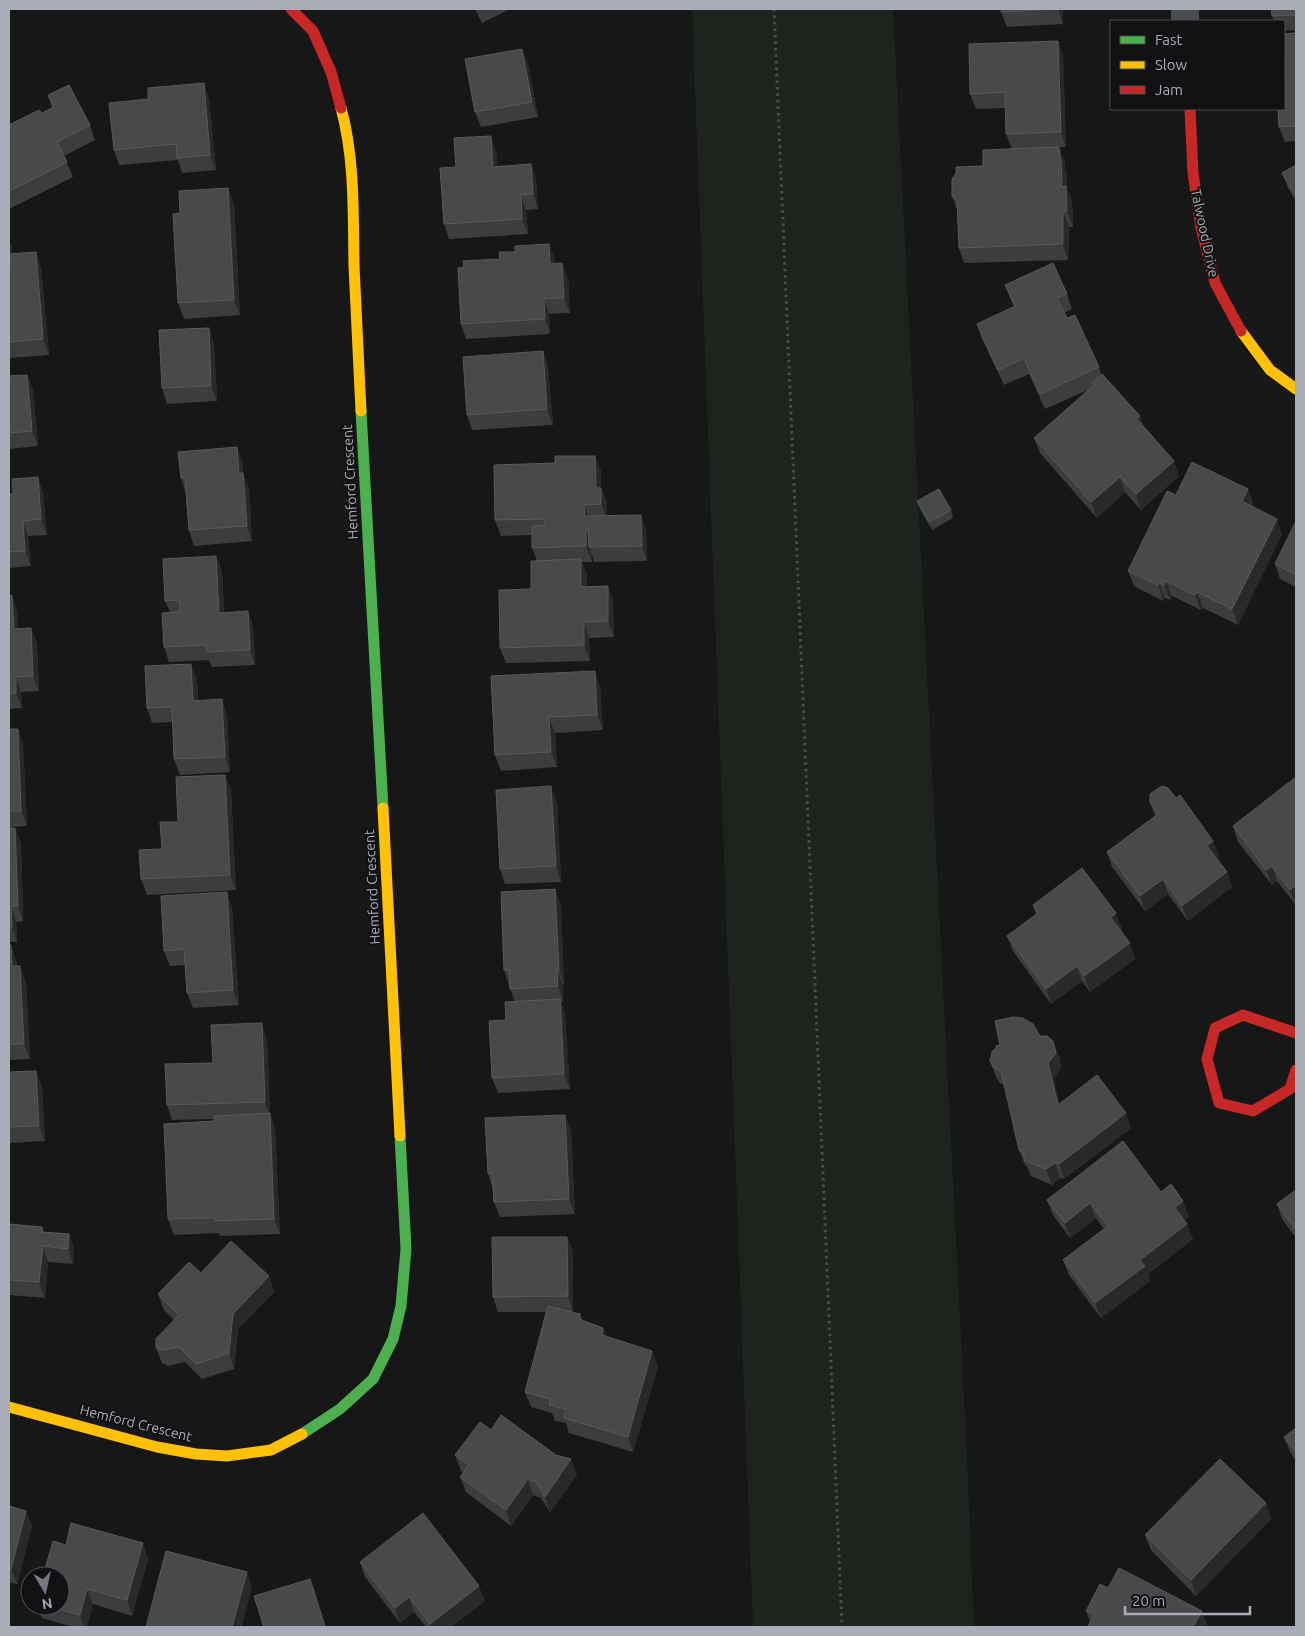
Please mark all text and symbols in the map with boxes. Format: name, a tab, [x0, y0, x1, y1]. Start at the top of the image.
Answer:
legend	[1110, 20, 1285, 110]
text: Fast	[1155, 31, 1183, 48]
text: Slow	[1155, 56, 1188, 73]
text: Jam	[1155, 81, 1183, 98]
street label: Talwood Drive	[1188, 187, 1222, 279]
street label: Hemford Crescent	[339, 424, 361, 540]
street label: Hemford Crescent	[361, 829, 383, 945]
street label: Hemford Crescent	[78, 1401, 194, 1445]
north arrow	[20, 1566, 70, 1616]
scale bar	[1125, 1584, 1250, 1616]
text: 20 m	[1132, 1592, 1165, 1609]
text: N	[41, 1595, 53, 1613]

